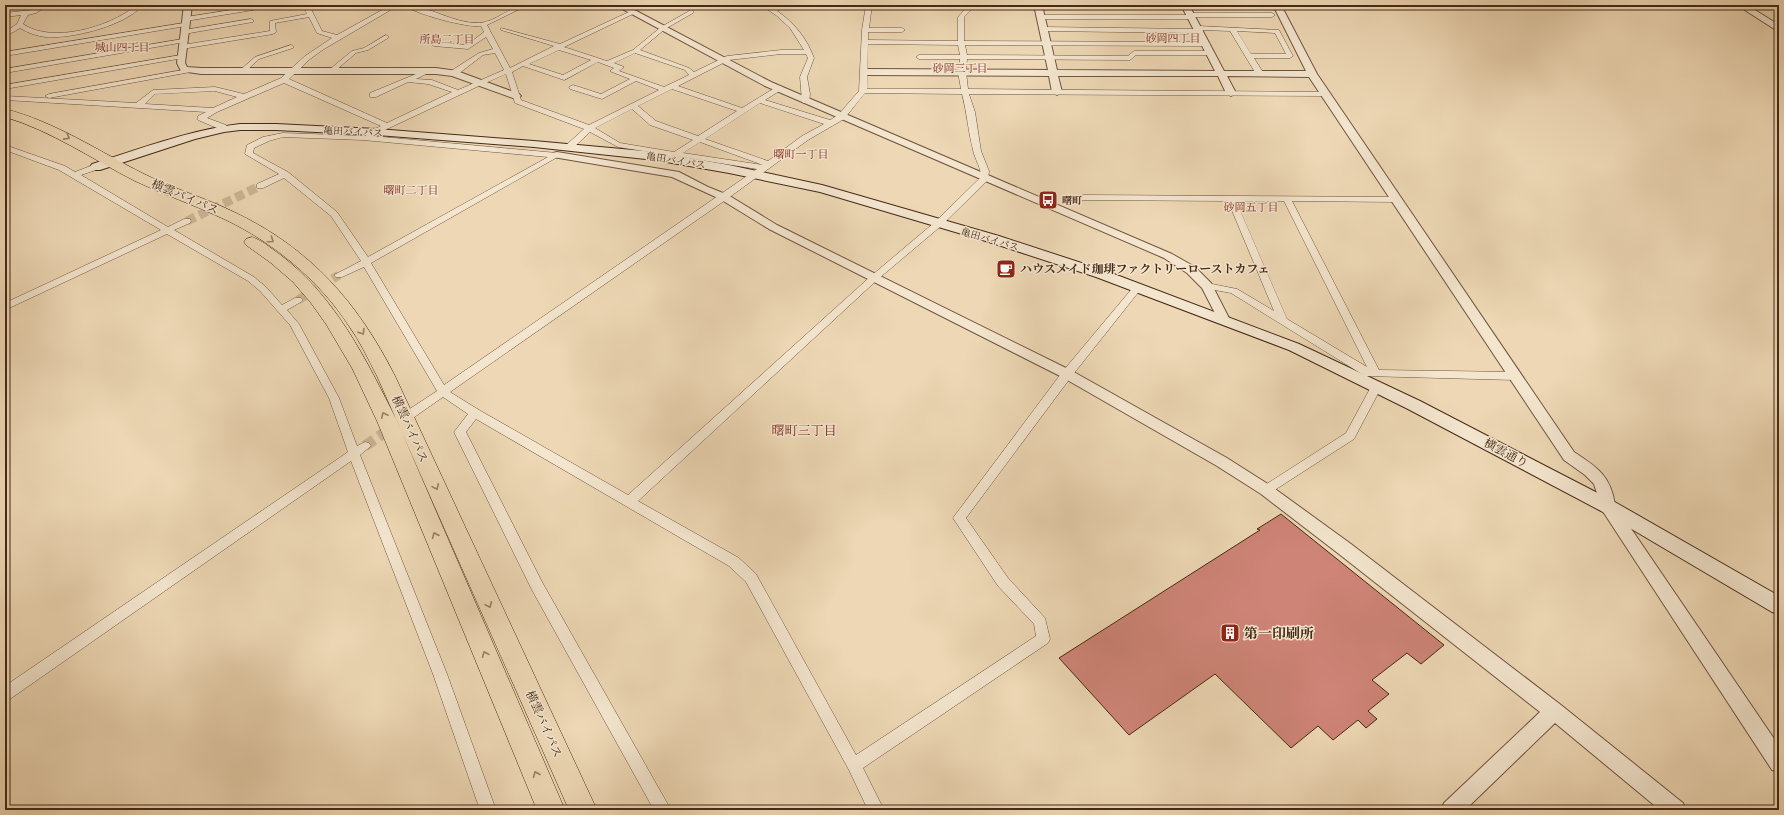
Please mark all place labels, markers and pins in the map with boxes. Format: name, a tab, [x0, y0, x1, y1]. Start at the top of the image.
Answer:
bus stop icon: 曙町	[1037, 189, 1059, 211]
place label: 曙町	[1062, 194, 1082, 207]
cafe icon: ハウスメイド珈琲ファクトリーローストカフェ	[995, 258, 1017, 280]
place label: ハウスメイド珈琲ファクトリーローストカフェ	[1020, 261, 1270, 276]
building icon: 第一印刷所	[1219, 622, 1241, 644]
place label: 第一印刷所	[1244, 624, 1314, 642]

